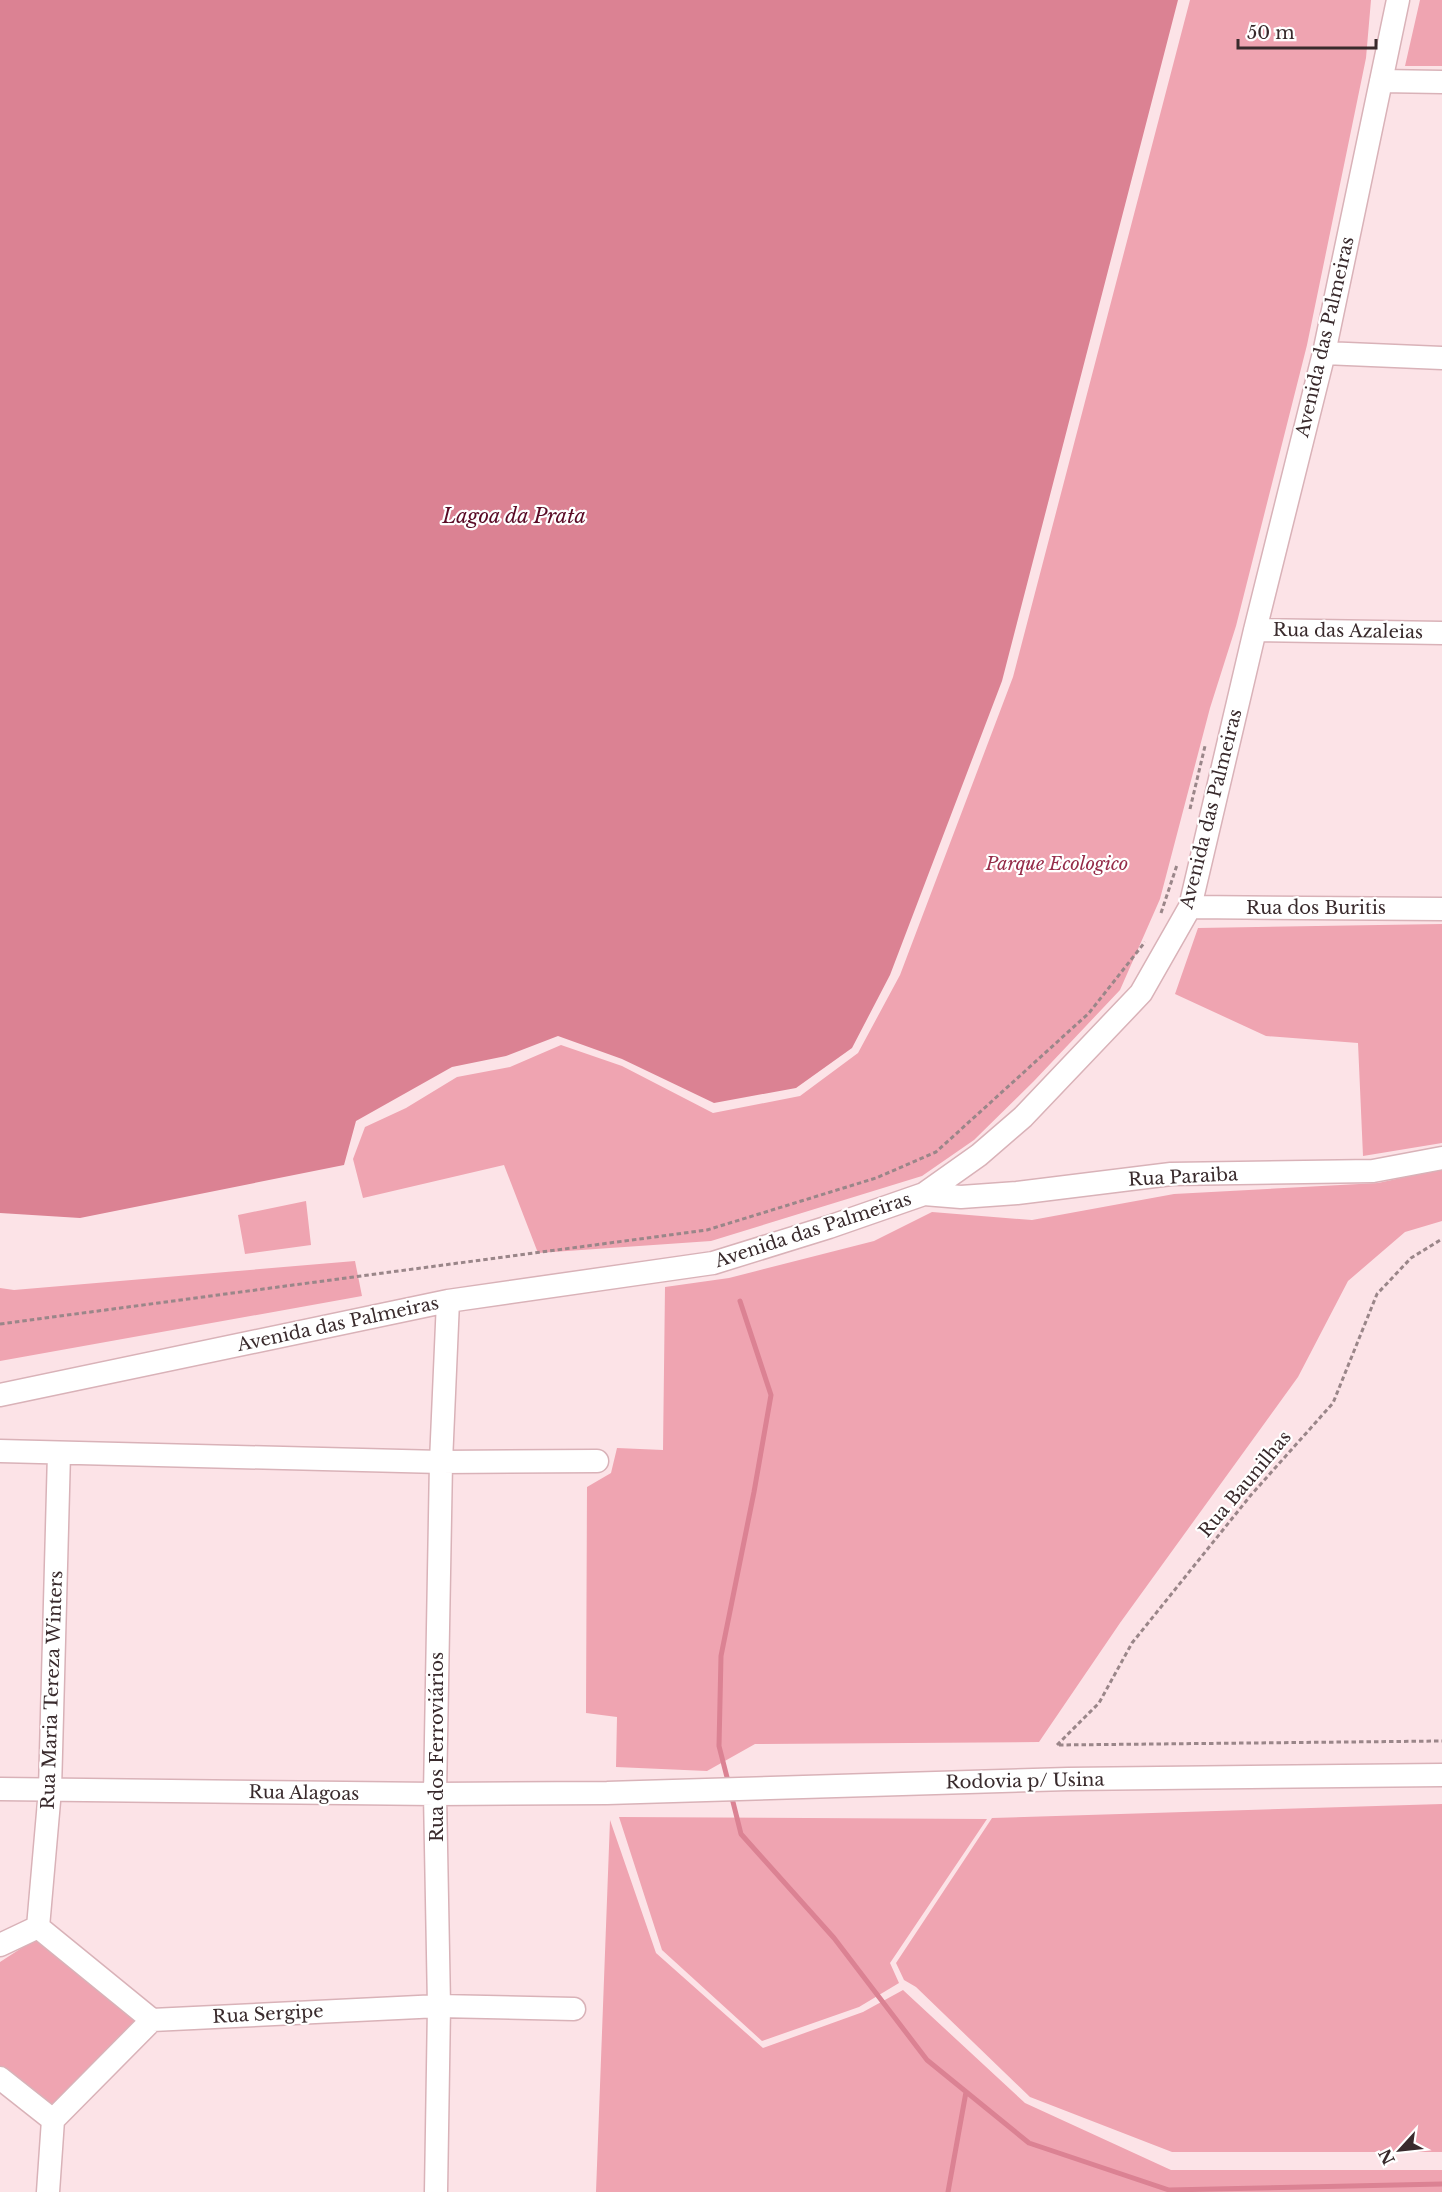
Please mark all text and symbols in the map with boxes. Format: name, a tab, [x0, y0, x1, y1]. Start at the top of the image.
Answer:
scale bar	[1238, 12, 1376, 50]
text: 50 m	[1247, 22, 1295, 44]
street label: Avenida das Palmeiras	[1291, 234, 1359, 440]
water label: Lagoa da Prata	[441, 504, 586, 528]
street label: Rua das Azaleias	[1273, 619, 1423, 643]
street label: Avenida das Palmeiras	[1175, 707, 1247, 912]
park label: Parque Ecologico	[985, 853, 1128, 875]
street label: Rua dos Buritis	[1246, 897, 1386, 919]
street label: Rua Paraiba	[1128, 1163, 1238, 1191]
street label: Avenida das Palmeiras	[711, 1188, 914, 1272]
street label: Avenida das Palmeiras	[234, 1292, 441, 1356]
street label: Rua Baunilhas	[1194, 1426, 1296, 1542]
street label: Rua Maria Tereza Winters	[37, 1570, 67, 1810]
street label: Rua dos Ferroviários	[426, 1652, 448, 1842]
street label: Rodovia p/ Usina	[946, 1769, 1105, 1793]
street label: Rua Alagoas	[248, 1781, 360, 1805]
street label: Rua Sergipe	[212, 2000, 324, 2028]
north arrow	[1370, 2120, 1430, 2180]
text: N	[1374, 2146, 1399, 2168]

